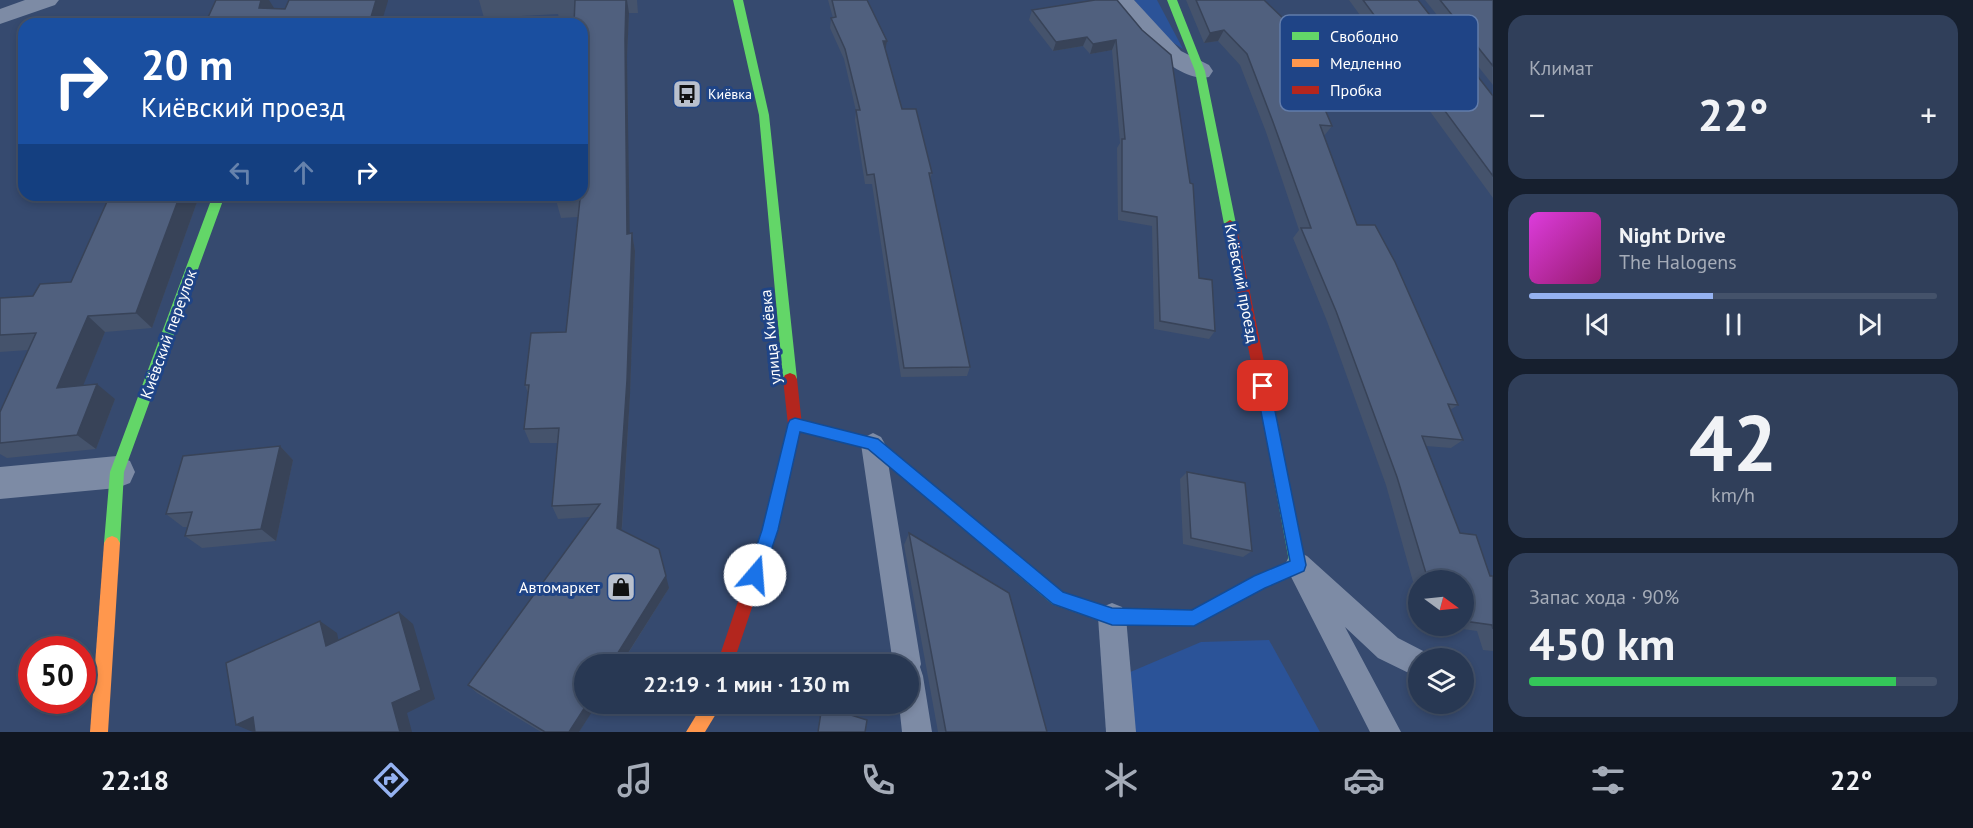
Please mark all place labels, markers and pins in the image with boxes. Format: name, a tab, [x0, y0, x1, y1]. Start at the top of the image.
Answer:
bus stop icon: Киёвка	[671, 78, 703, 110]
place label: Киёвка	[708, 85, 752, 103]
pin	[1237, 360, 1288, 411]
shop icon: Автомаркет	[605, 571, 637, 603]
place label: Автомаркет	[519, 577, 601, 597]

